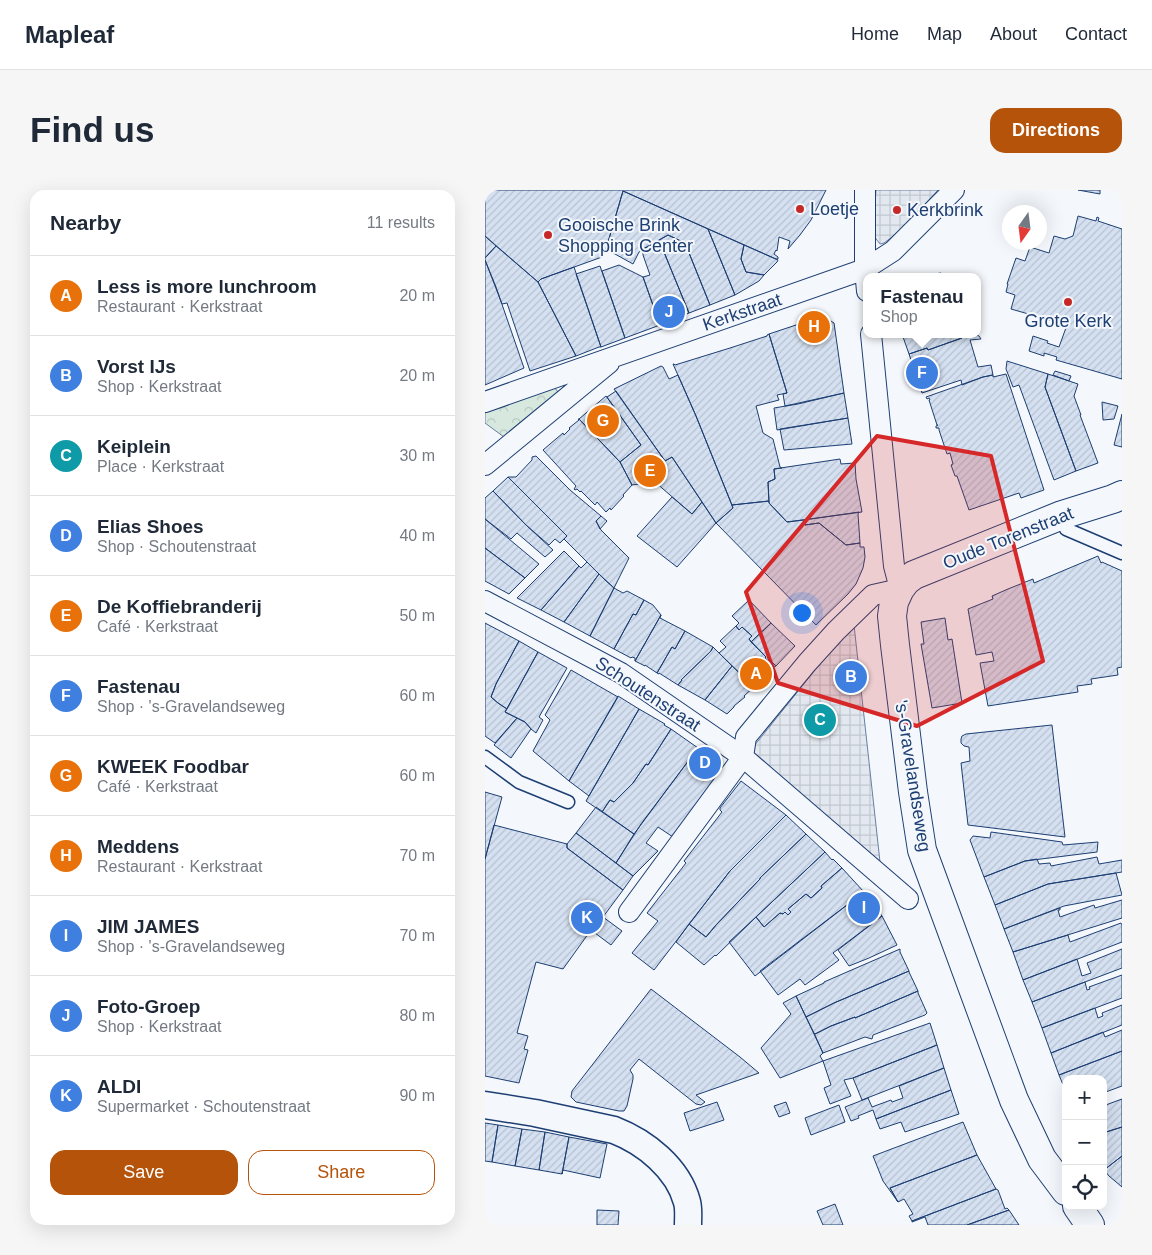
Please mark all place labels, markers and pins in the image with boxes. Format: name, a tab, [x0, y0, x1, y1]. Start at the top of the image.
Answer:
place label: Loetje	[810, 199, 859, 219]
place label: Kerkbrink	[907, 200, 984, 220]
marker: Loetje	[794, 203, 806, 215]
marker: Kerkbrink	[891, 204, 903, 216]
place label: Gooische Brink Shopping Center	[558, 215, 693, 256]
marker: Gooische Brink Shopping Center	[542, 229, 554, 241]
pin: J	[653, 293, 685, 331]
marker: Grote Kerk	[1062, 296, 1074, 308]
pin: H	[798, 308, 830, 346]
place label: Grote Kerk	[1024, 311, 1113, 331]
pin: F	[906, 354, 938, 392]
pin: G	[587, 402, 619, 440]
pin: E	[634, 452, 666, 490]
pin: A	[740, 655, 772, 693]
pin: B	[835, 658, 867, 696]
pin: C	[804, 701, 836, 739]
pin: D	[689, 744, 721, 782]
pin: I	[848, 889, 880, 927]
pin: K	[571, 899, 603, 937]

